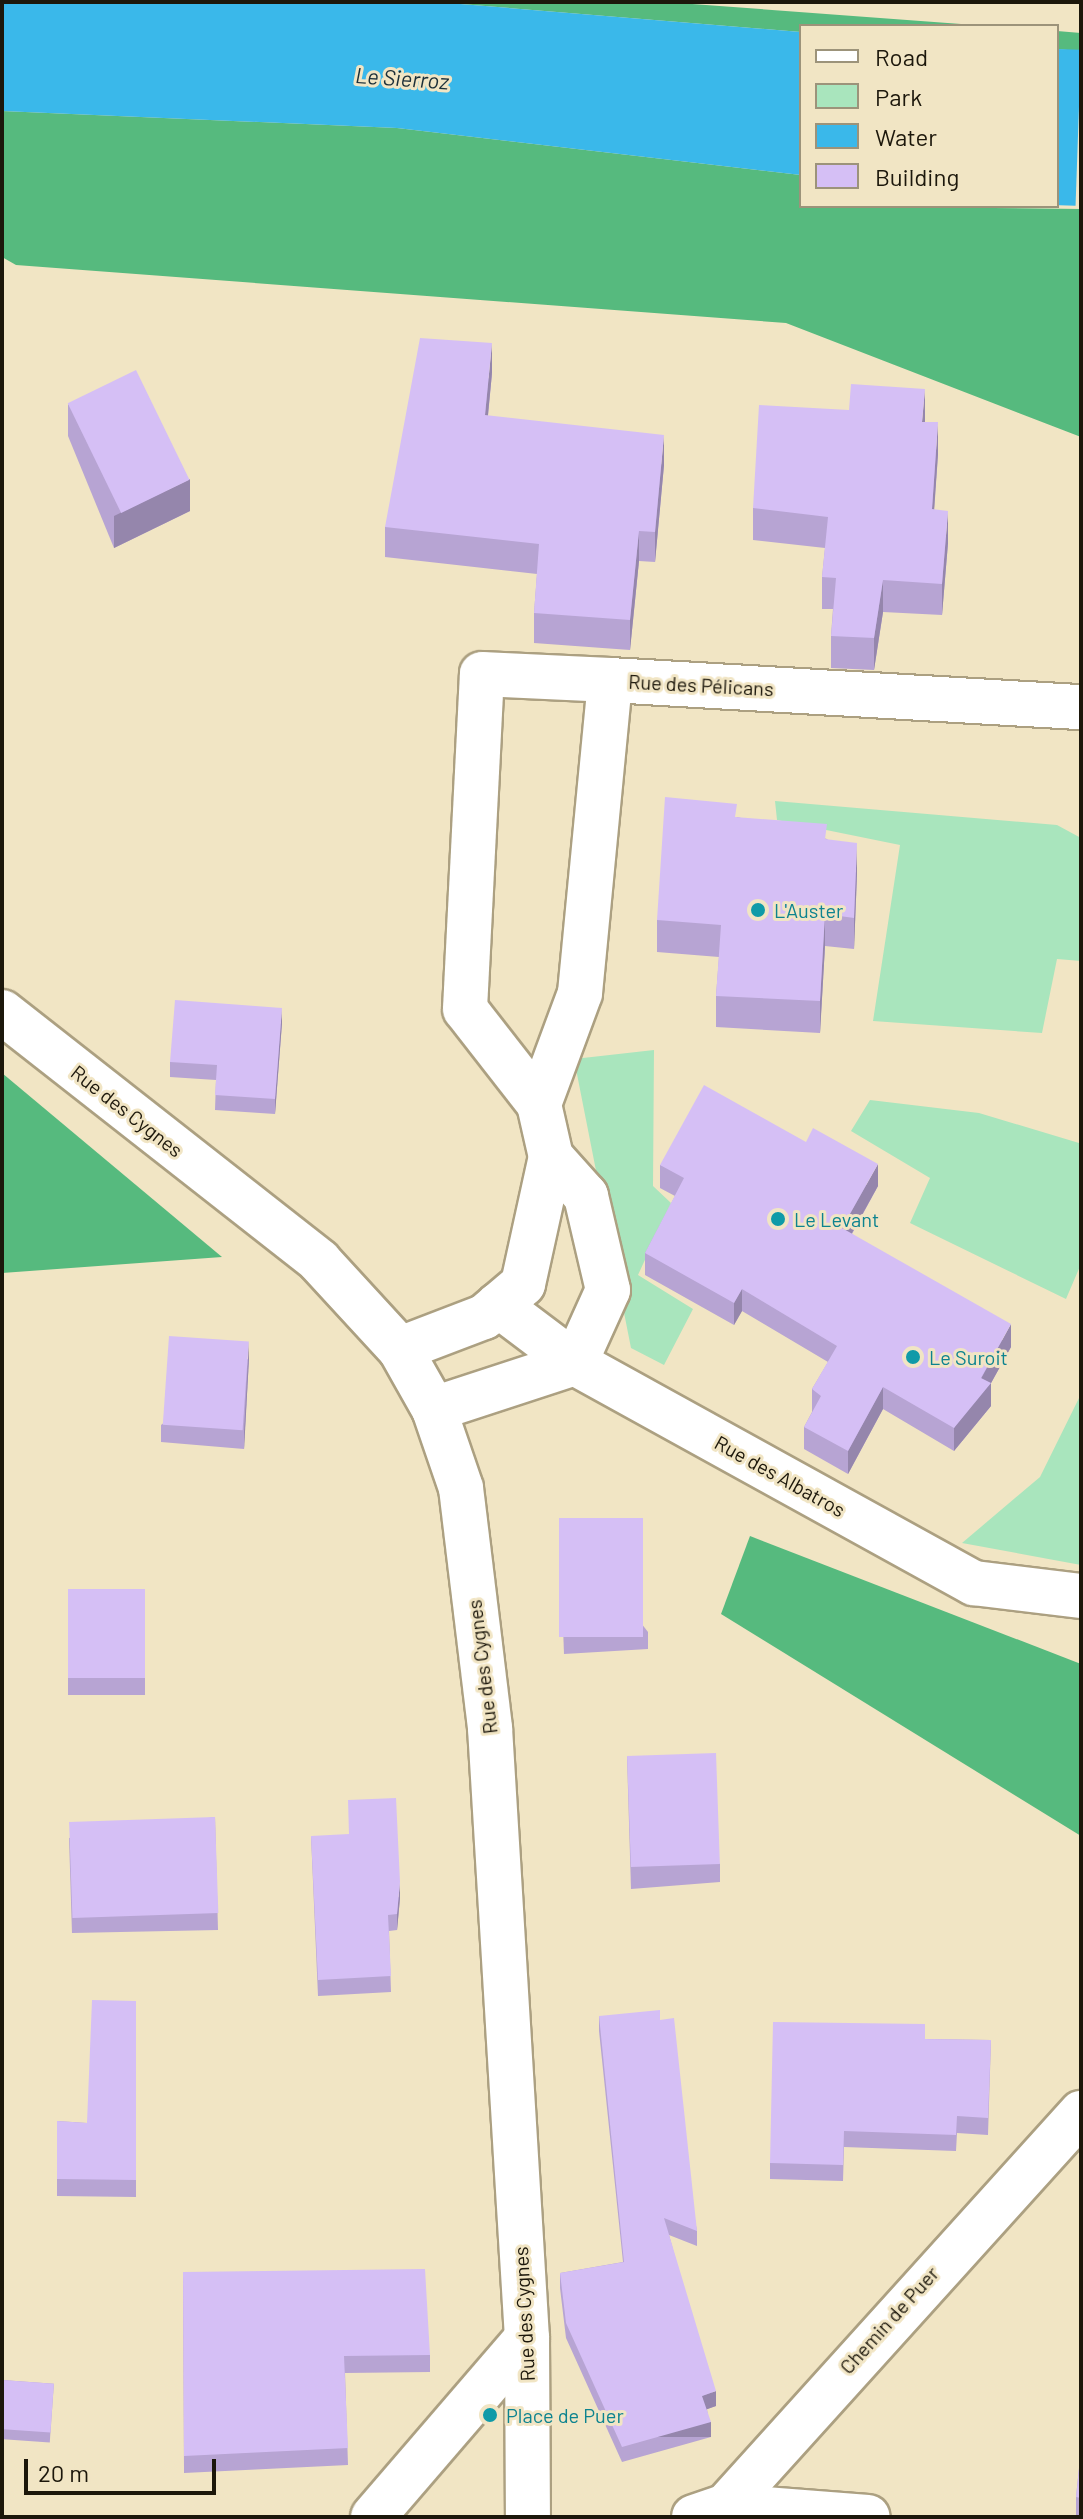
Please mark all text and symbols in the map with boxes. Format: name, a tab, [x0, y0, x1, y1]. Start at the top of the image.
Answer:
legend	[799, 24, 1059, 208]
text: Road	[875, 42, 928, 71]
water label: Le Sierroz	[354, 62, 450, 94]
text: Park	[875, 82, 922, 111]
text: Water	[875, 122, 937, 151]
text: Building	[875, 162, 959, 191]
street label: Rue des Pélicans	[628, 669, 774, 701]
place label: L'Auster	[774, 898, 843, 922]
marker: L'Auster	[749, 901, 767, 919]
street label: Rue des Cygnes	[66, 1060, 188, 1162]
place label: Le Levant	[794, 1207, 879, 1231]
marker: Le Levant	[769, 1210, 787, 1228]
place label: Le Suroit	[929, 1345, 1008, 1369]
marker: Le Suroit	[904, 1348, 922, 1366]
street label: Rue des Albatros	[711, 1430, 849, 1522]
street label: Rue des Cygnes	[462, 1599, 502, 1735]
street label: Rue des Cygnes	[508, 2246, 540, 2382]
street label: Chemin de Puer	[835, 2261, 943, 2379]
place label: Place de Puer	[506, 2403, 624, 2427]
marker: Place de Puer	[481, 2406, 499, 2424]
scale bar	[28, 2443, 220, 2493]
text: 20 m	[38, 2458, 89, 2487]

